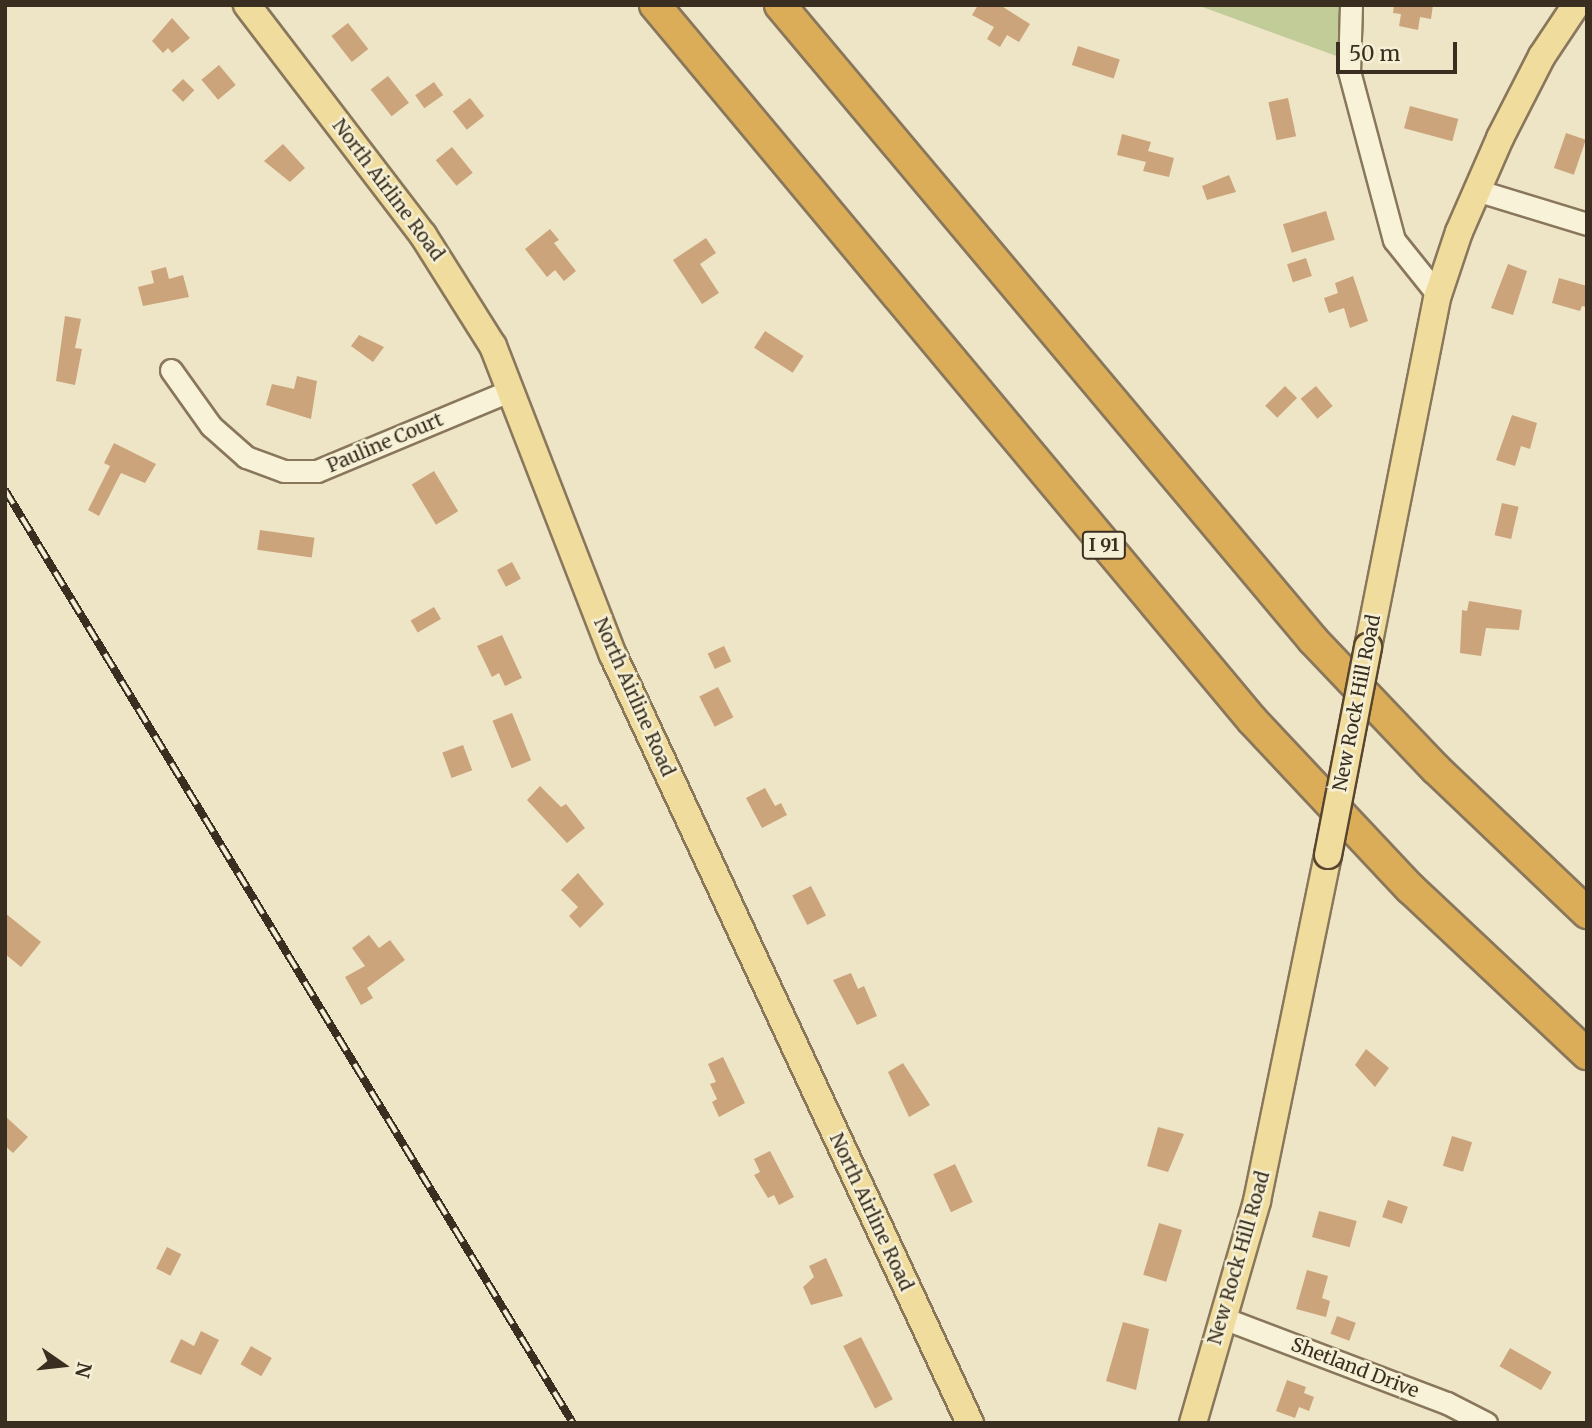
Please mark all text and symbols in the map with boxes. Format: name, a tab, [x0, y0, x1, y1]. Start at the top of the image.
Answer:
scale bar	[1340, 28, 1461, 72]
text: 50 m	[1349, 40, 1400, 67]
street label: North Airline Road	[327, 115, 449, 265]
street label: Pauline Court	[324, 408, 446, 478]
road number: I 91	[1081, 530, 1127, 560]
street label: New Rock Hill Road	[1329, 613, 1385, 793]
street label: North Airline Road	[589, 614, 679, 780]
street label: North Airline Road	[824, 1130, 918, 1294]
street label: New Rock Hill Road	[1203, 1169, 1275, 1347]
north arrow	[28, 1330, 98, 1400]
street label: Shetland Drive	[1288, 1333, 1422, 1403]
text: N	[70, 1360, 97, 1380]

